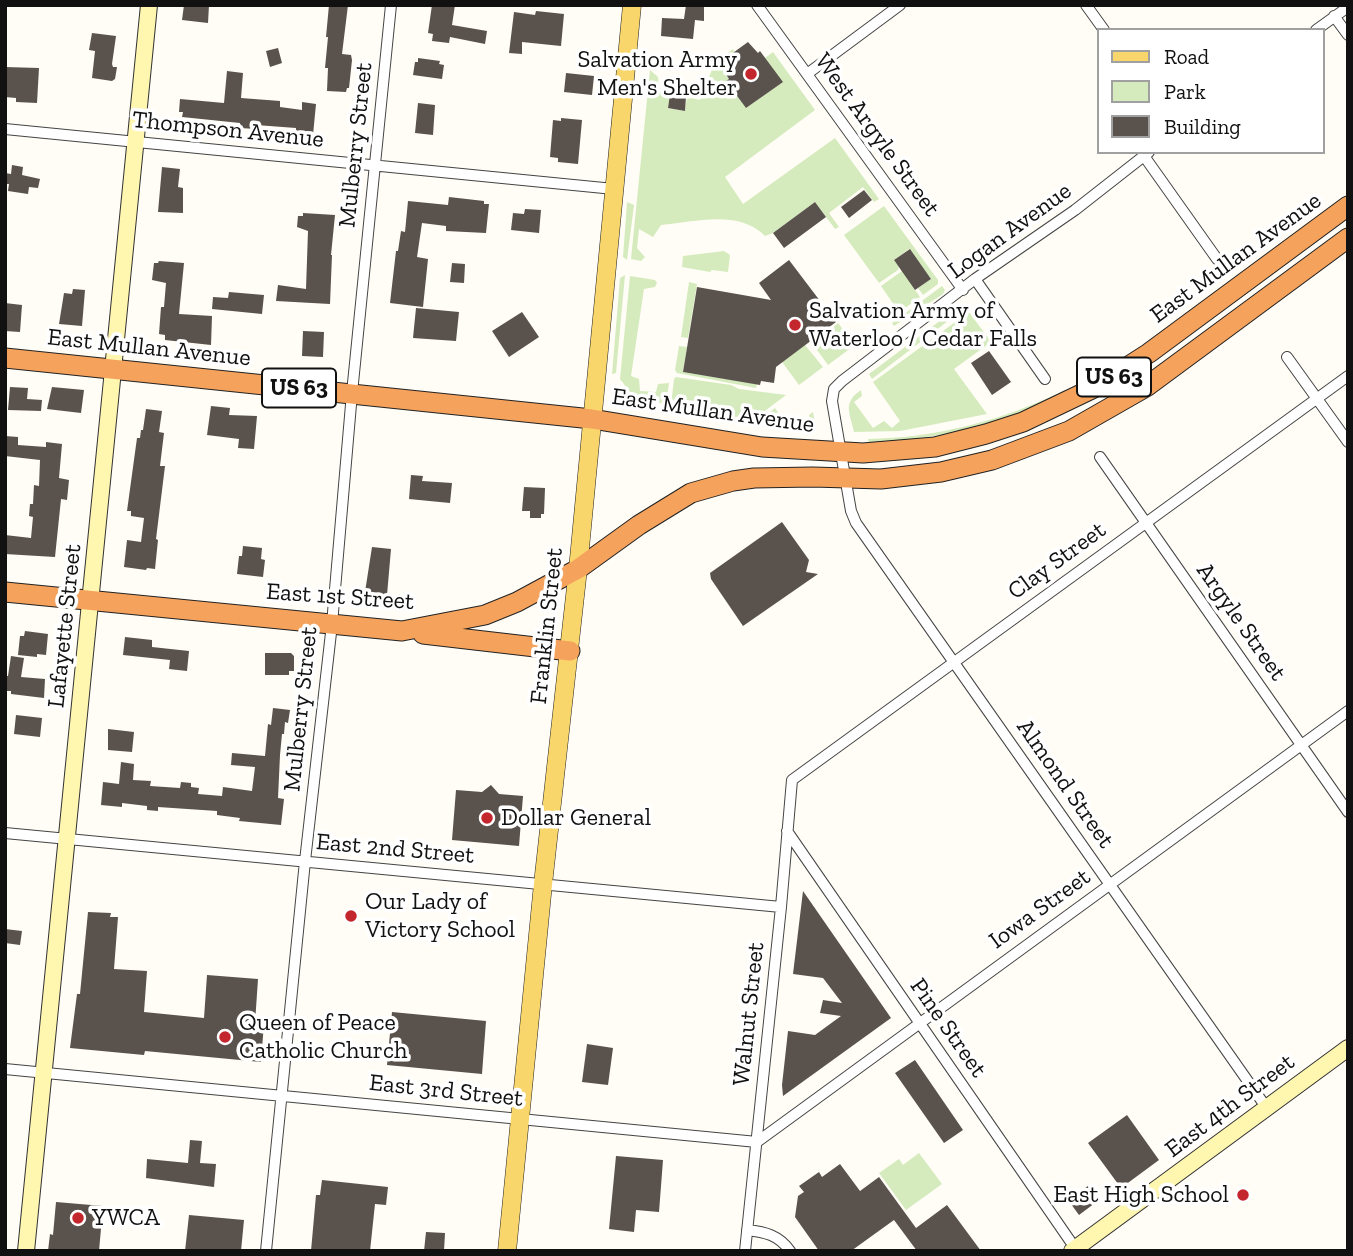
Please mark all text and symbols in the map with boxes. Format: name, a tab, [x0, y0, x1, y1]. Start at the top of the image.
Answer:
legend	[1098, 28, 1325, 154]
text: Road	[1164, 44, 1209, 69]
place label: Salvation Army Men's Shelter	[578, 46, 737, 102]
street label: West Argyle Street	[808, 48, 946, 222]
street label: Mulberry Street	[333, 61, 379, 229]
marker: Salvation Army Men's Shelter	[743, 66, 759, 82]
text: Park	[1164, 79, 1206, 104]
street label: Thompson Avenue	[131, 106, 325, 154]
text: Building	[1164, 114, 1241, 139]
street label: Logan Avenue	[943, 177, 1077, 285]
street label: East Mullan Avenue	[1145, 186, 1327, 330]
place label: Salvation Army of Waterloo / Cedar Falls	[809, 297, 1037, 353]
marker: Salvation Army of Waterloo / Cedar Falls	[787, 317, 803, 333]
street label: East Mullan Avenue	[46, 323, 252, 373]
road number: US 63	[1077, 358, 1151, 396]
road number: US 63	[262, 368, 336, 408]
street label: East Mullan Avenue	[610, 383, 816, 439]
street label: Clay Street	[1002, 516, 1112, 606]
street label: Lafayette Street	[42, 543, 88, 709]
street label: Franklin Street	[524, 547, 570, 705]
street label: Argyle Street	[1190, 558, 1292, 686]
street label: East 1st Street	[265, 577, 415, 617]
street label: Mulberry Street	[278, 625, 324, 793]
street label: Almond Street	[1010, 714, 1120, 854]
place label: Dollar General	[501, 804, 651, 832]
marker: Dollar General	[479, 810, 495, 826]
street label: East 2nd Street	[315, 828, 475, 870]
street label: Iowa Street	[984, 863, 1096, 955]
place label: Our Lady of Victory School	[365, 888, 515, 944]
marker: Our Lady of Victory School	[343, 908, 359, 924]
street label: Walnut Street	[727, 941, 771, 1087]
street label: Pine Street	[903, 973, 993, 1083]
place label: Queen of Peace Catholic Church	[239, 1009, 407, 1065]
marker: Queen of Peace Catholic Church	[217, 1029, 233, 1045]
street label: East 4th Street	[1160, 1048, 1300, 1164]
street label: East 3rd Street	[368, 1069, 524, 1113]
place label: East High School	[1053, 1181, 1229, 1209]
marker: East High School	[1235, 1187, 1251, 1203]
place label: YWCA	[92, 1204, 160, 1232]
marker: YWCA	[70, 1210, 86, 1226]

